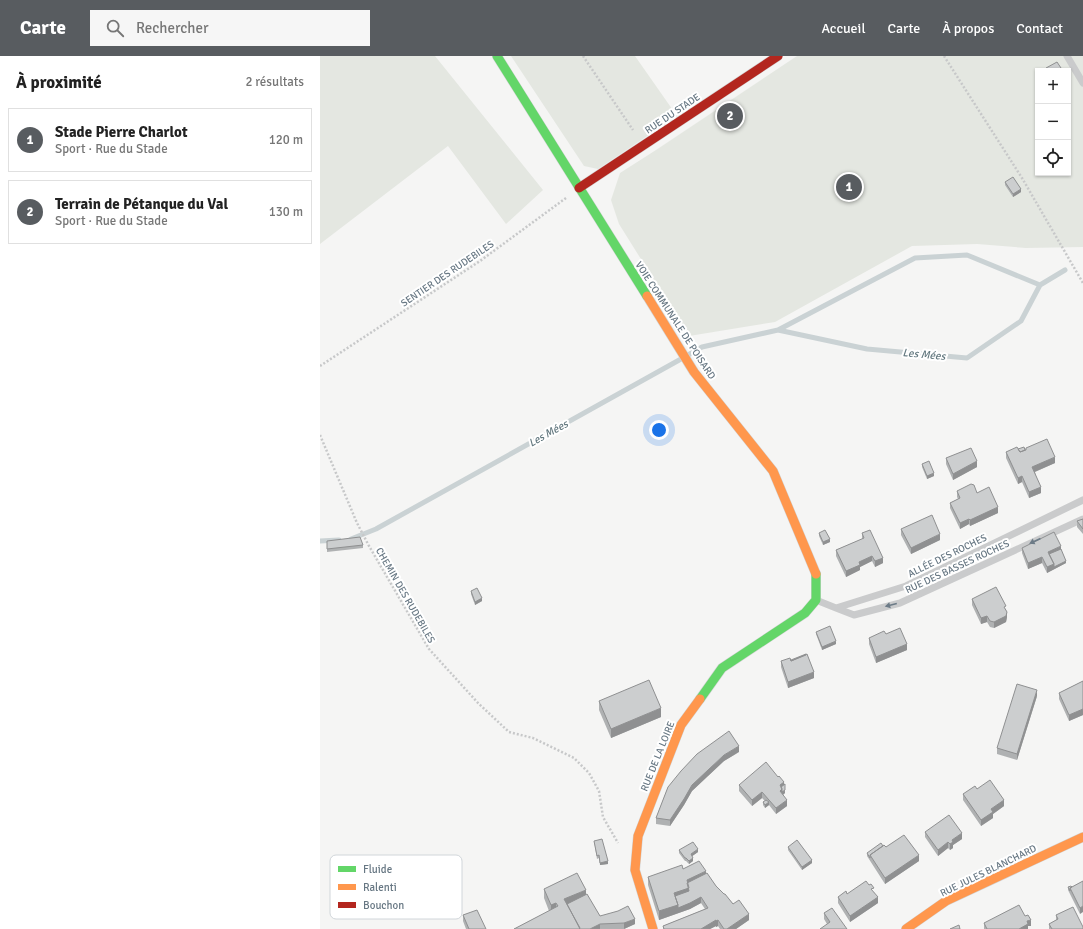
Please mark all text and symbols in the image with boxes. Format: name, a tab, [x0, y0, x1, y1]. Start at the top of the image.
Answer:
search box	[90, 10, 370, 46]
text: Carte	[20, 16, 66, 40]
icon: search	[104, 17, 126, 39]
text: Rechercher	[136, 19, 209, 37]
text: Accueil	[821, 20, 866, 37]
text: Carte	[888, 20, 920, 37]
text: À propos	[942, 20, 994, 37]
text: Contact	[1016, 20, 1063, 37]
map controls	[1035, 68, 1071, 176]
button: +	[1035, 68, 1071, 104]
text: À proximité	[16, 72, 102, 93]
text: 2 résultats	[245, 74, 304, 90]
street label: RUE DU STADE	[643, 91, 703, 137]
pin: 2	[717, 101, 743, 131]
button: −	[1035, 104, 1071, 140]
text: Stade Pierre Charlot	[55, 123, 188, 141]
text: 1	[26, 132, 34, 148]
text: 120 m	[269, 132, 303, 148]
button: locate	[1035, 140, 1071, 176]
text: Sport · Rue du Stade	[55, 141, 168, 157]
pin: 1	[836, 172, 862, 202]
text: Terrain de Pétanque du Val	[55, 195, 228, 213]
text: 2	[26, 204, 34, 220]
text: 130 m	[269, 204, 303, 220]
text: Sport · Rue du Stade	[55, 213, 168, 229]
street label: SENTIER DES RUDEBILES	[399, 238, 497, 309]
street label: VOIE COMMUNALE DE POISARD	[633, 259, 718, 382]
water label: Les Mées	[902, 346, 947, 363]
water label: Les Mées	[526, 417, 571, 450]
your location	[649, 420, 669, 440]
street label: ALLÉE DES ROCHES	[906, 531, 989, 580]
street label: RUE DES BASSES ROCHES	[903, 537, 1012, 596]
one-way arrow	[1029, 538, 1040, 544]
street label: CHEMIN DES RUDEBILES	[373, 546, 438, 646]
one-way arrow	[884, 603, 897, 609]
street label: RUE DE LA LOIRE	[638, 719, 678, 793]
street label: RUE JULES BLANCHARD	[938, 842, 1039, 899]
legend	[330, 855, 462, 919]
text: Fluide	[363, 863, 392, 876]
text: Ralenti	[363, 881, 397, 894]
text: Bouchon	[363, 899, 404, 912]

